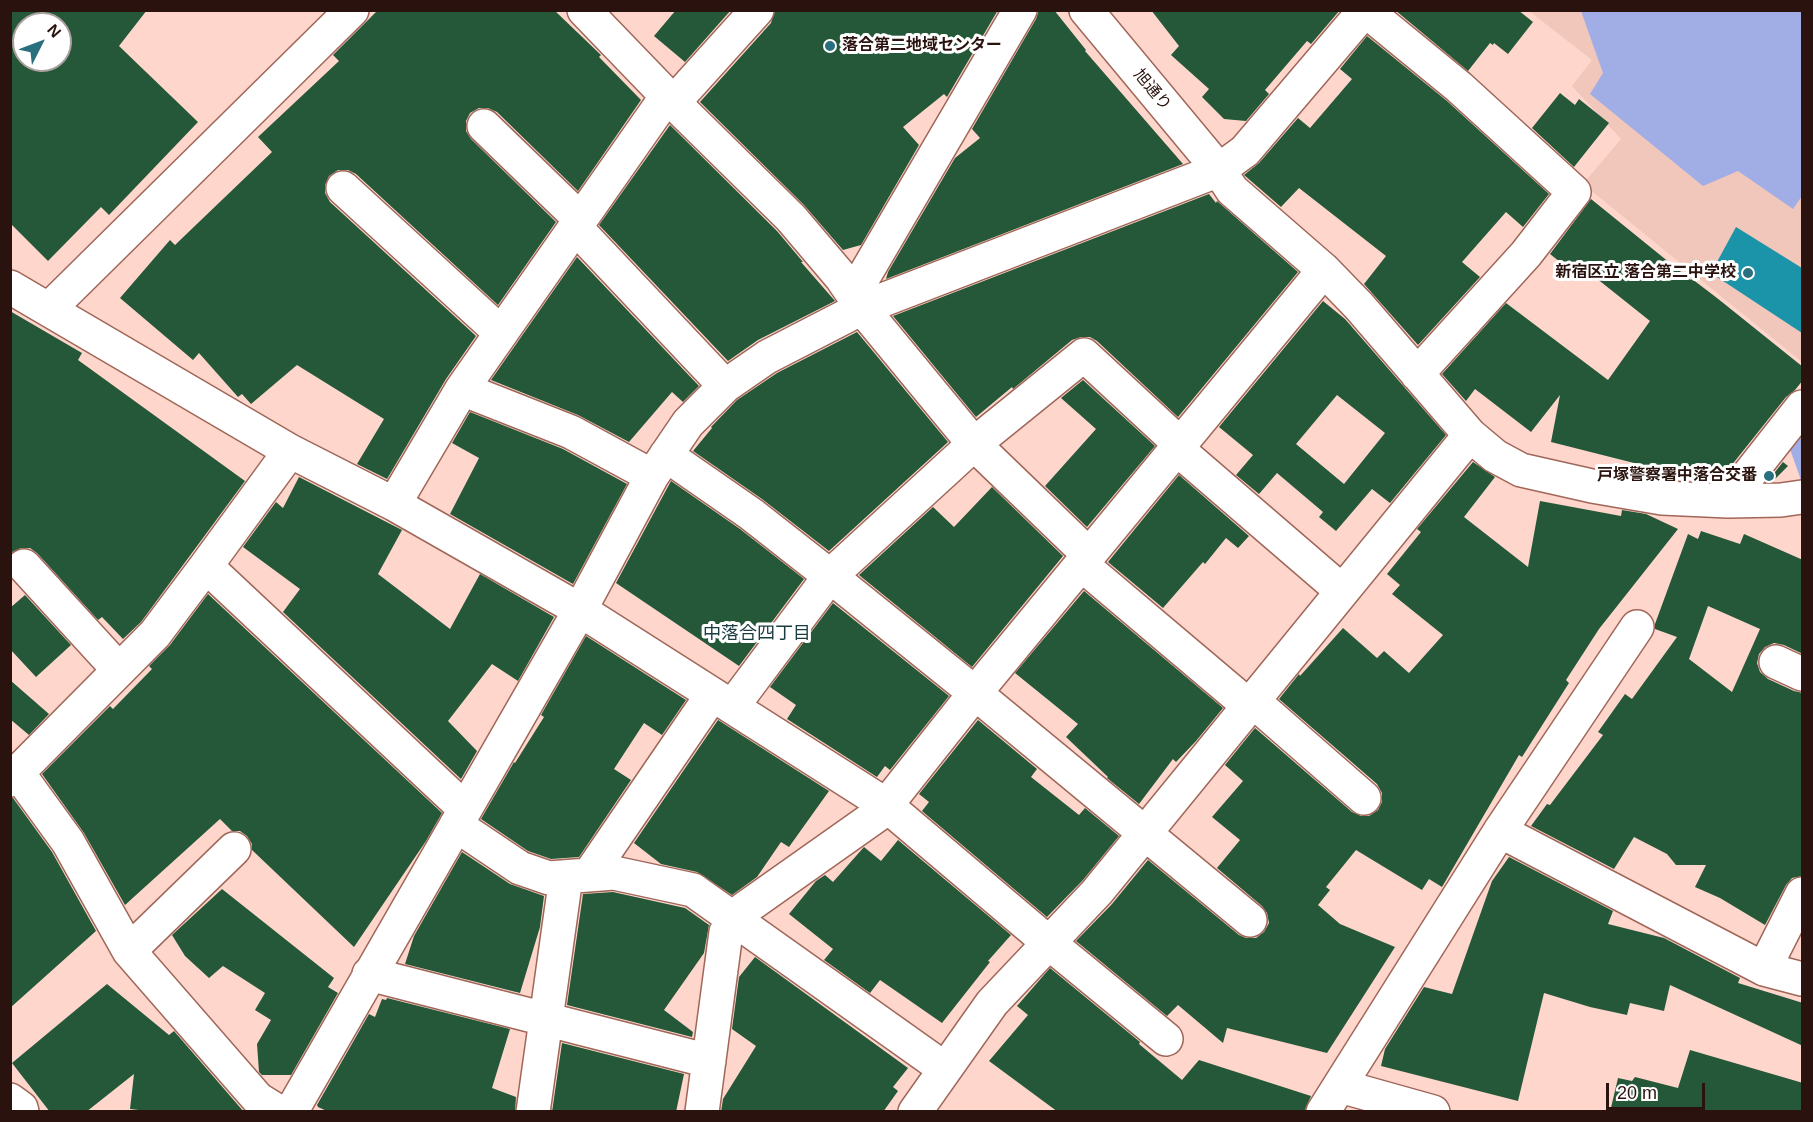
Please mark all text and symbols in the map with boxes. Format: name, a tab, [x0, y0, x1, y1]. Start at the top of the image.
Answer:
north arrow	[12, 12, 72, 72]
text: N	[44, 21, 64, 41]
place label: 落合第二地域センター	[842, 36, 1002, 56]
marker: 落合第二地域センター	[823, 39, 837, 53]
street label: 旭通り	[1129, 65, 1175, 115]
place label: 新宿区立 落合第二中学校	[1556, 263, 1736, 283]
marker: 新宿区立 落合第二中学校	[1741, 266, 1755, 280]
place label: 戸塚警察署中落合交番	[1597, 466, 1757, 486]
marker: 戸塚警察署中落合交番	[1762, 469, 1776, 483]
district label: 中落合四丁目	[703, 623, 811, 645]
scale bar	[1609, 1071, 1708, 1109]
text: 20 m	[1617, 1083, 1657, 1103]

